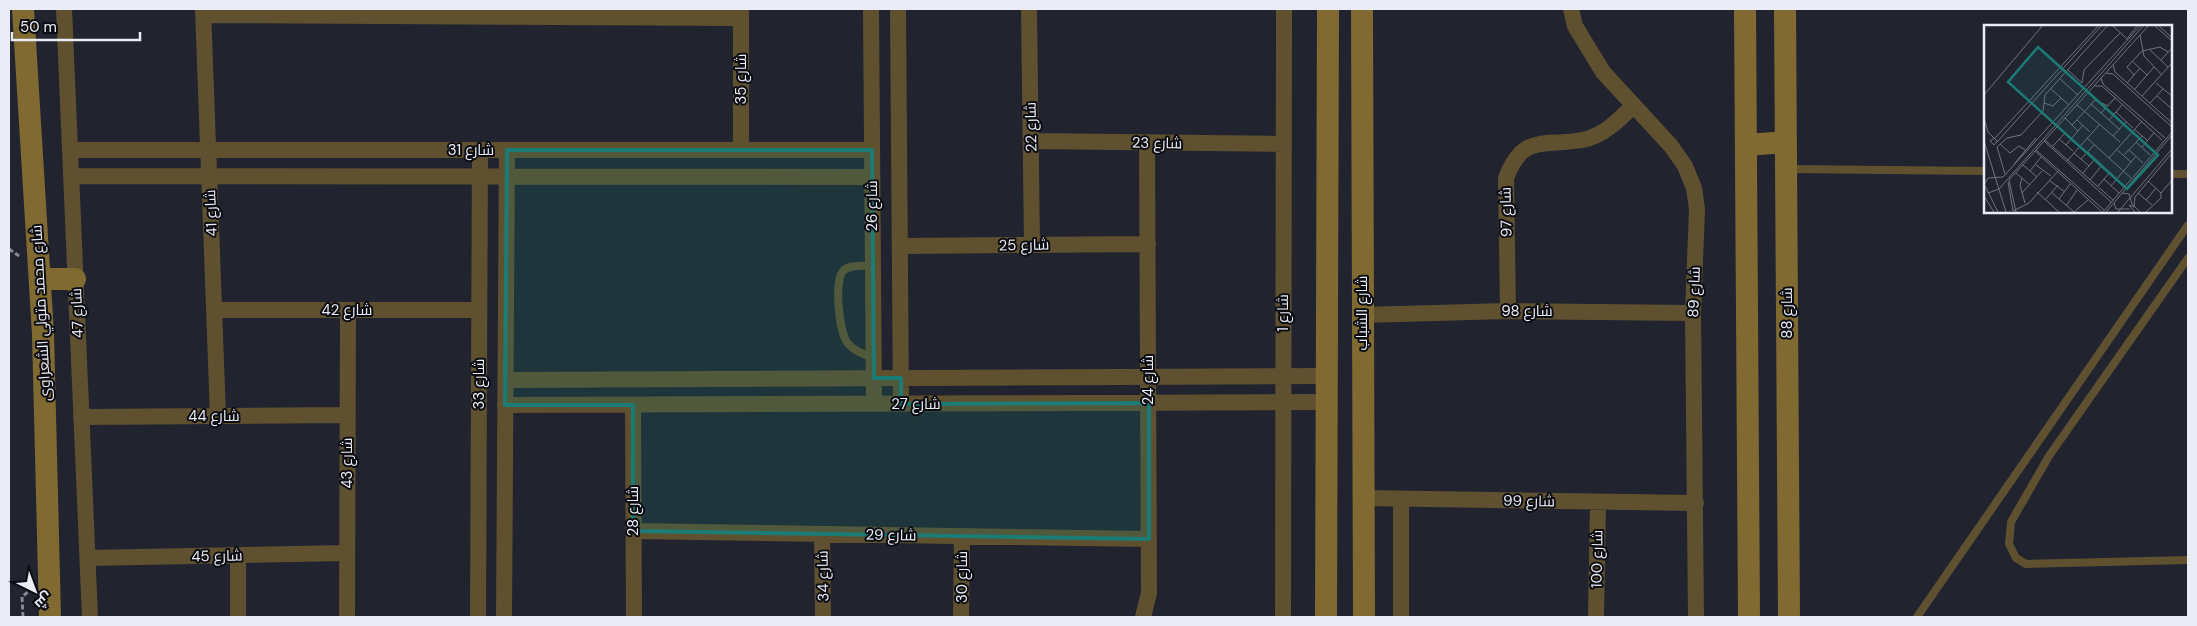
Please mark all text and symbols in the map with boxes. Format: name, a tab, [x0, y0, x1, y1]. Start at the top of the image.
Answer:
scale bar	[12, 10, 140, 42]
text: 50 m	[20, 17, 57, 37]
inset map	[1984, 25, 2172, 212]
street label: شارع 35	[731, 53, 752, 105]
street label: شارع 22	[1021, 102, 1042, 152]
street label: شارع 23	[1132, 133, 1182, 154]
street label: شارع 31	[448, 140, 494, 161]
street label: شارع 26	[862, 180, 883, 232]
street label: شارع 97	[1496, 187, 1517, 237]
street label: شارع 41	[200, 189, 223, 237]
street label: شارع محمد متولي الشعراوى	[26, 224, 58, 402]
street label: شارع 25	[998, 235, 1050, 256]
street label: شارع 89	[1683, 266, 1706, 318]
street label: شارع الشباب	[1352, 276, 1373, 350]
street label: شارع 88	[1777, 287, 1798, 339]
street label: شارع 47	[66, 288, 89, 338]
street label: شارع 1	[1273, 294, 1294, 332]
street label: شارع 42	[322, 300, 372, 321]
street label: شارع 98	[1501, 301, 1553, 322]
street label: شارع 24	[1138, 355, 1159, 405]
street label: شارع 33	[469, 359, 490, 409]
street label: شارع 27	[891, 394, 941, 415]
street label: شارع 44	[188, 406, 240, 427]
street label: شارع 43	[337, 437, 358, 489]
street label: شارع 28	[623, 486, 644, 536]
street label: شارع 99	[1503, 491, 1555, 512]
street label: شارع 29	[865, 525, 917, 546]
street label: شارع 100	[1586, 530, 1609, 588]
street label: شارع 45	[191, 546, 243, 567]
street label: شارع 34	[813, 550, 834, 602]
street label: شارع 30	[952, 551, 973, 603]
north arrow	[10, 566, 60, 616]
text: ش	[31, 588, 56, 613]

